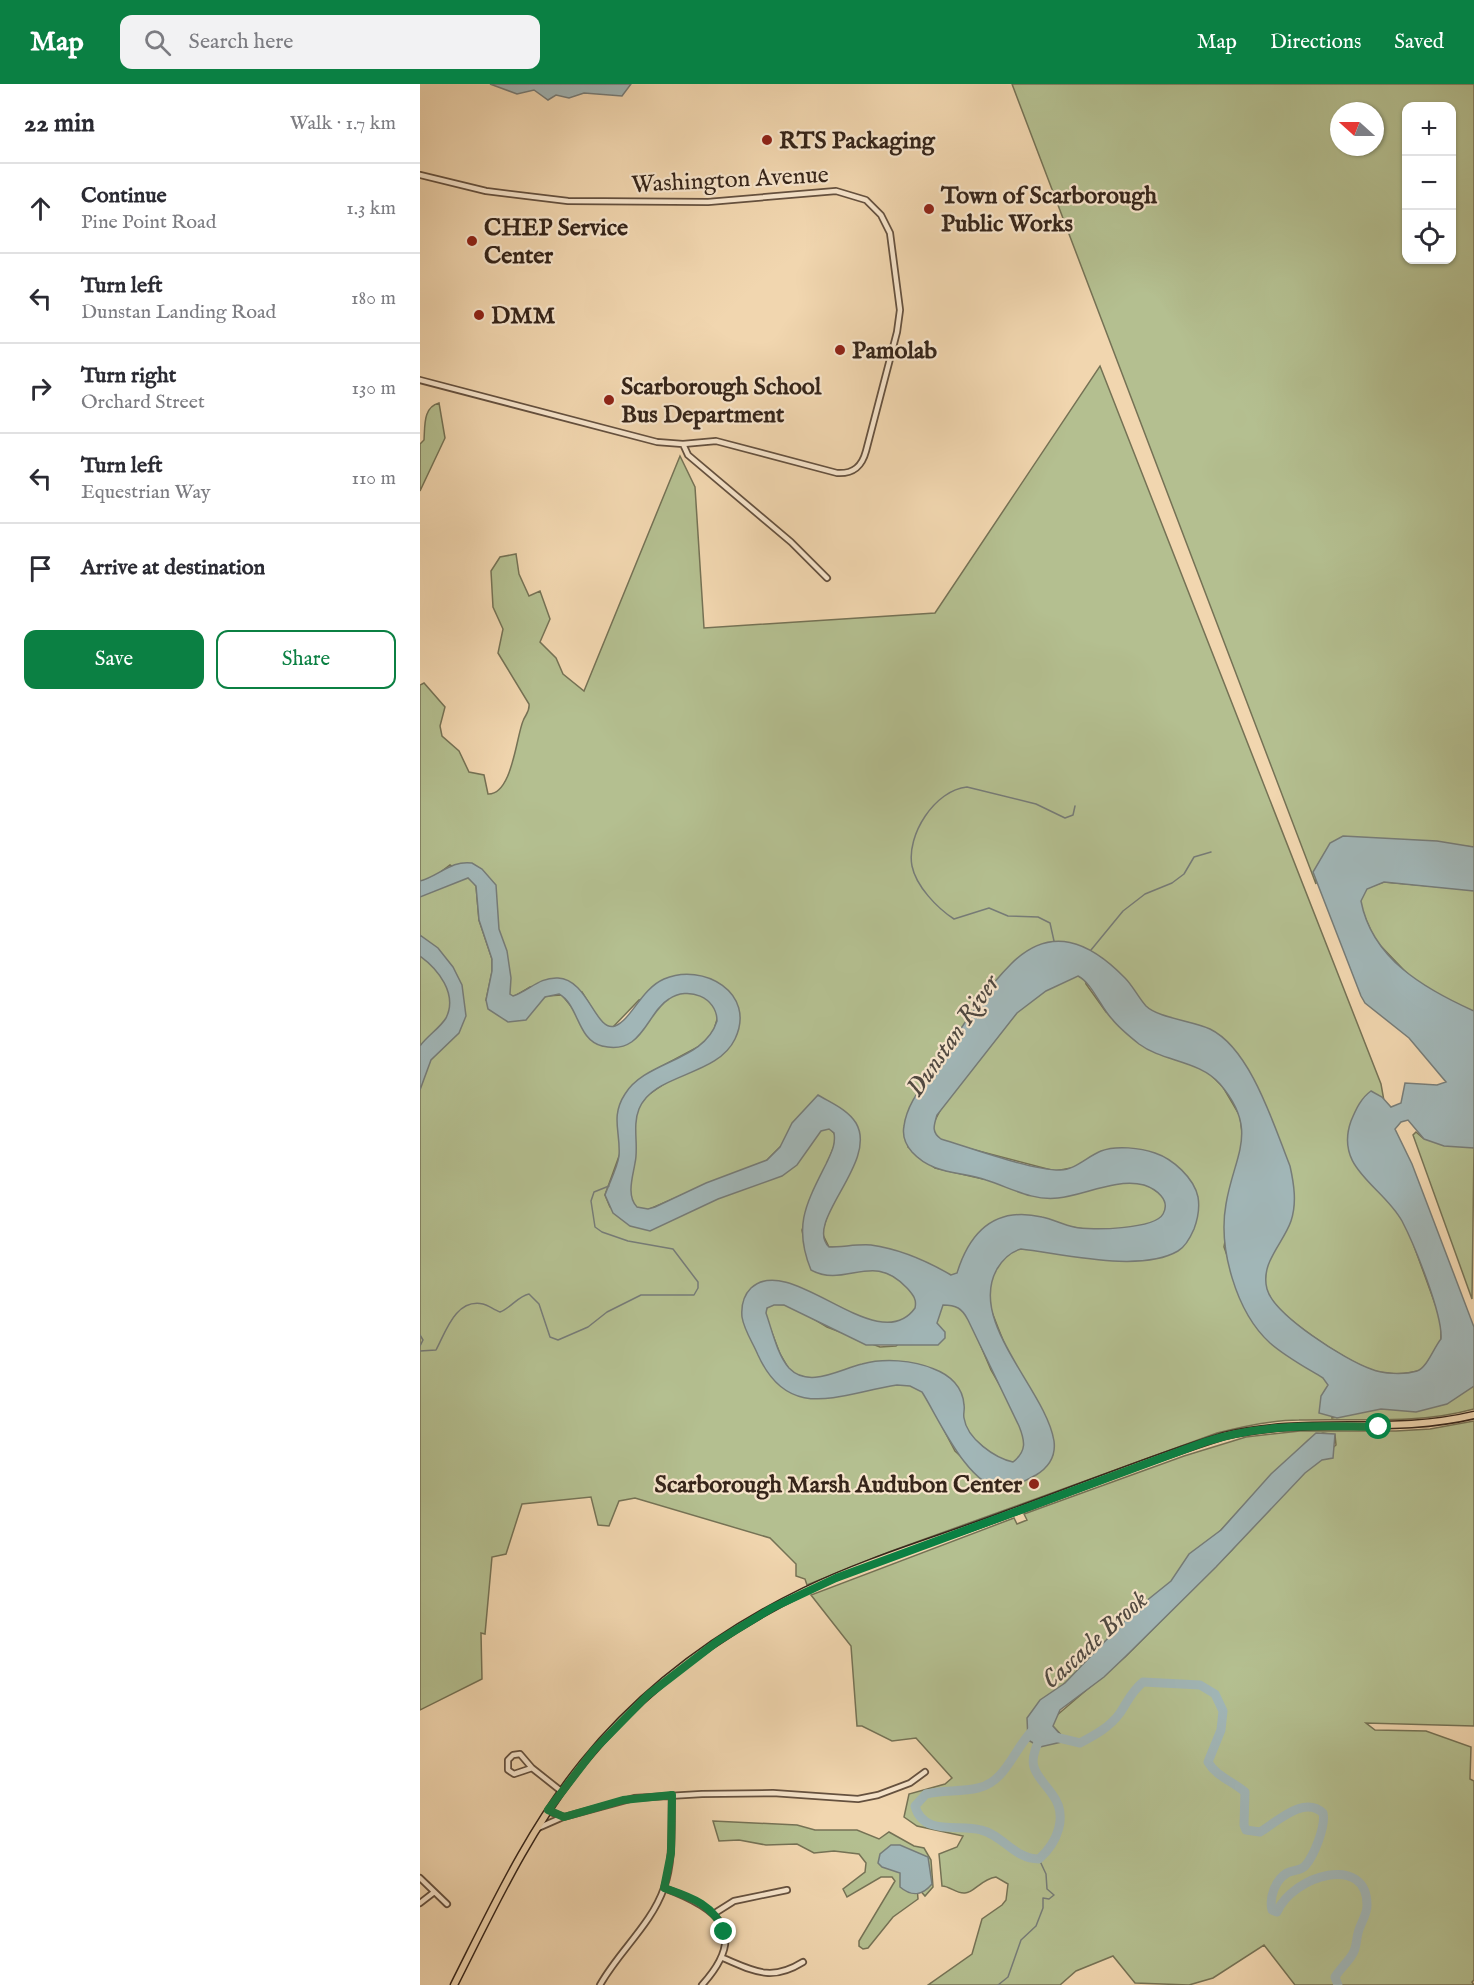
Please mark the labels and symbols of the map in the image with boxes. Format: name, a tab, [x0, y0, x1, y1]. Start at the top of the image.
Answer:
north arrow	[1330, 102, 1384, 156]
place label: RTS Packaging	[779, 126, 936, 157]
marker: RTS Packaging	[760, 133, 774, 147]
street label: Washington Avenue	[631, 160, 830, 201]
place label: Town of Scarborough Public Works	[940, 181, 1157, 240]
marker: Town of Scarborough Public Works	[922, 202, 936, 216]
place label: CHEP Service Center	[484, 213, 628, 272]
marker: CHEP Service Center	[465, 234, 479, 248]
place label: DMM	[491, 301, 556, 332]
marker: DMM	[472, 308, 486, 322]
place label: Pamolab	[852, 336, 937, 367]
marker: Pamolab	[833, 343, 847, 357]
place label: Scarborough School Bus Department	[621, 372, 822, 431]
marker: Scarborough School Bus Department	[602, 393, 616, 407]
water label: Dunstan River	[899, 967, 1008, 1103]
route start	[1365, 1413, 1391, 1439]
place label: Scarborough Marsh Audubon Center	[655, 1470, 1022, 1501]
marker: Scarborough Marsh Audubon Center	[1027, 1477, 1041, 1491]
water label: Cascade Brook	[1035, 1583, 1156, 1697]
route end	[710, 1918, 736, 1944]

